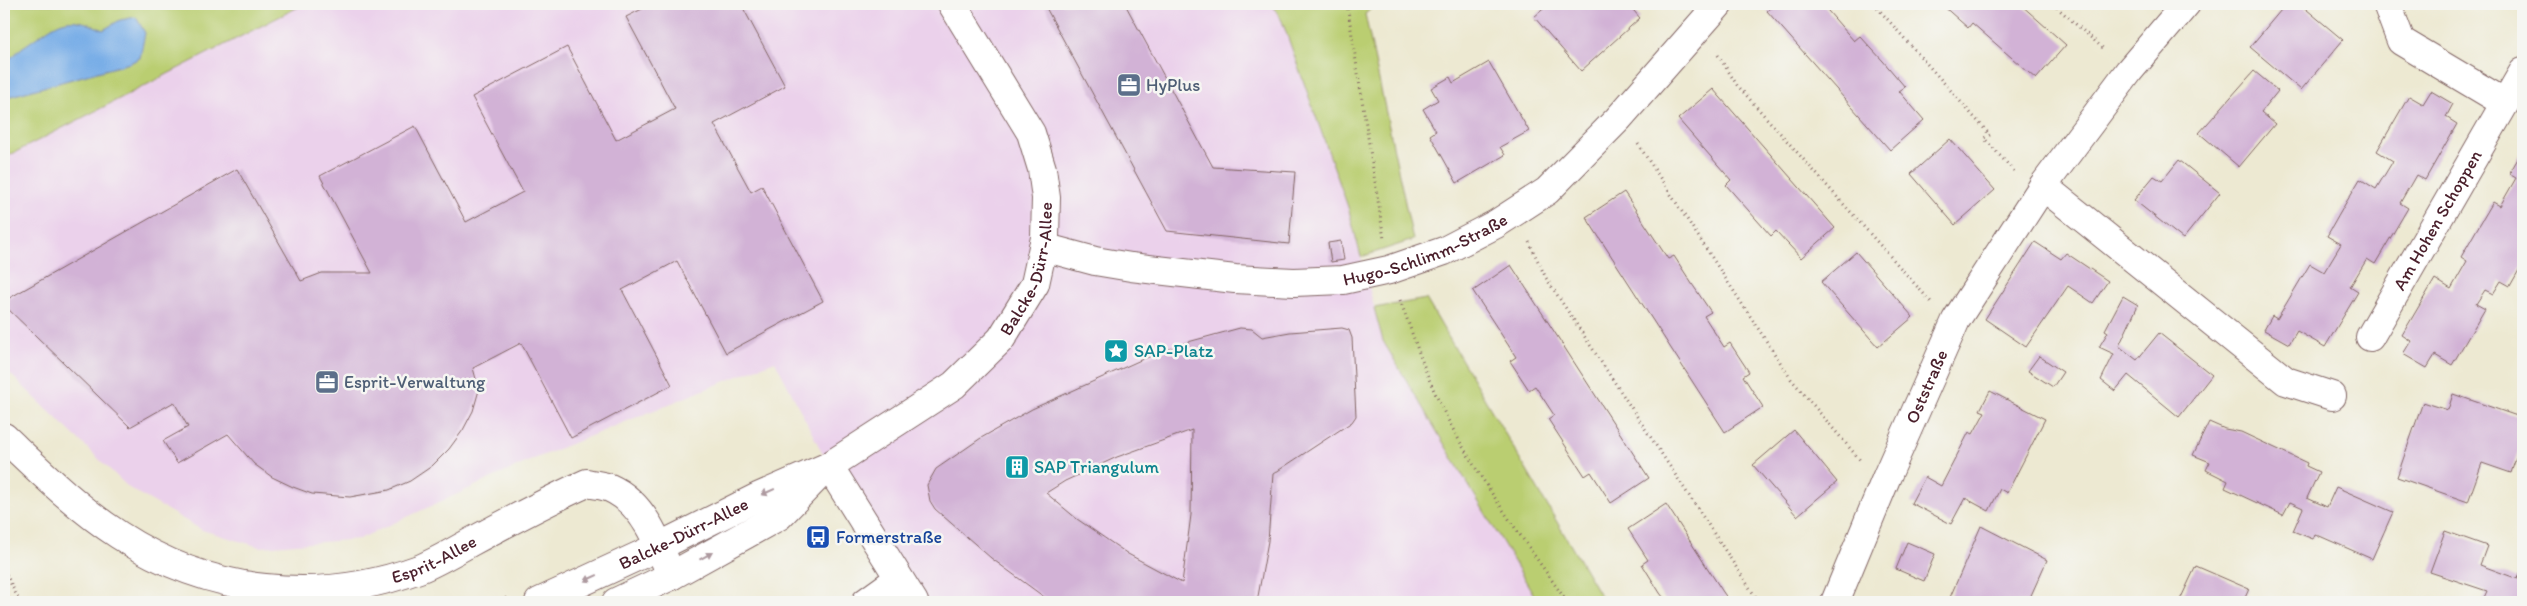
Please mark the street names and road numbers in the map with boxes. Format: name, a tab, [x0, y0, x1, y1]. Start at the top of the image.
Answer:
street label: Am Hohen Schoppen	[2388, 146, 2487, 294]
street label: Balcke-Dürr-Allee	[995, 202, 1057, 340]
street label: Hugo-Schlimm-Straße	[1341, 208, 1512, 291]
street label: Oststraße	[1901, 346, 1952, 427]
street label: Balcke-Dürr-Allee	[615, 493, 752, 574]
street label: Esprit-Allee	[389, 530, 480, 588]

